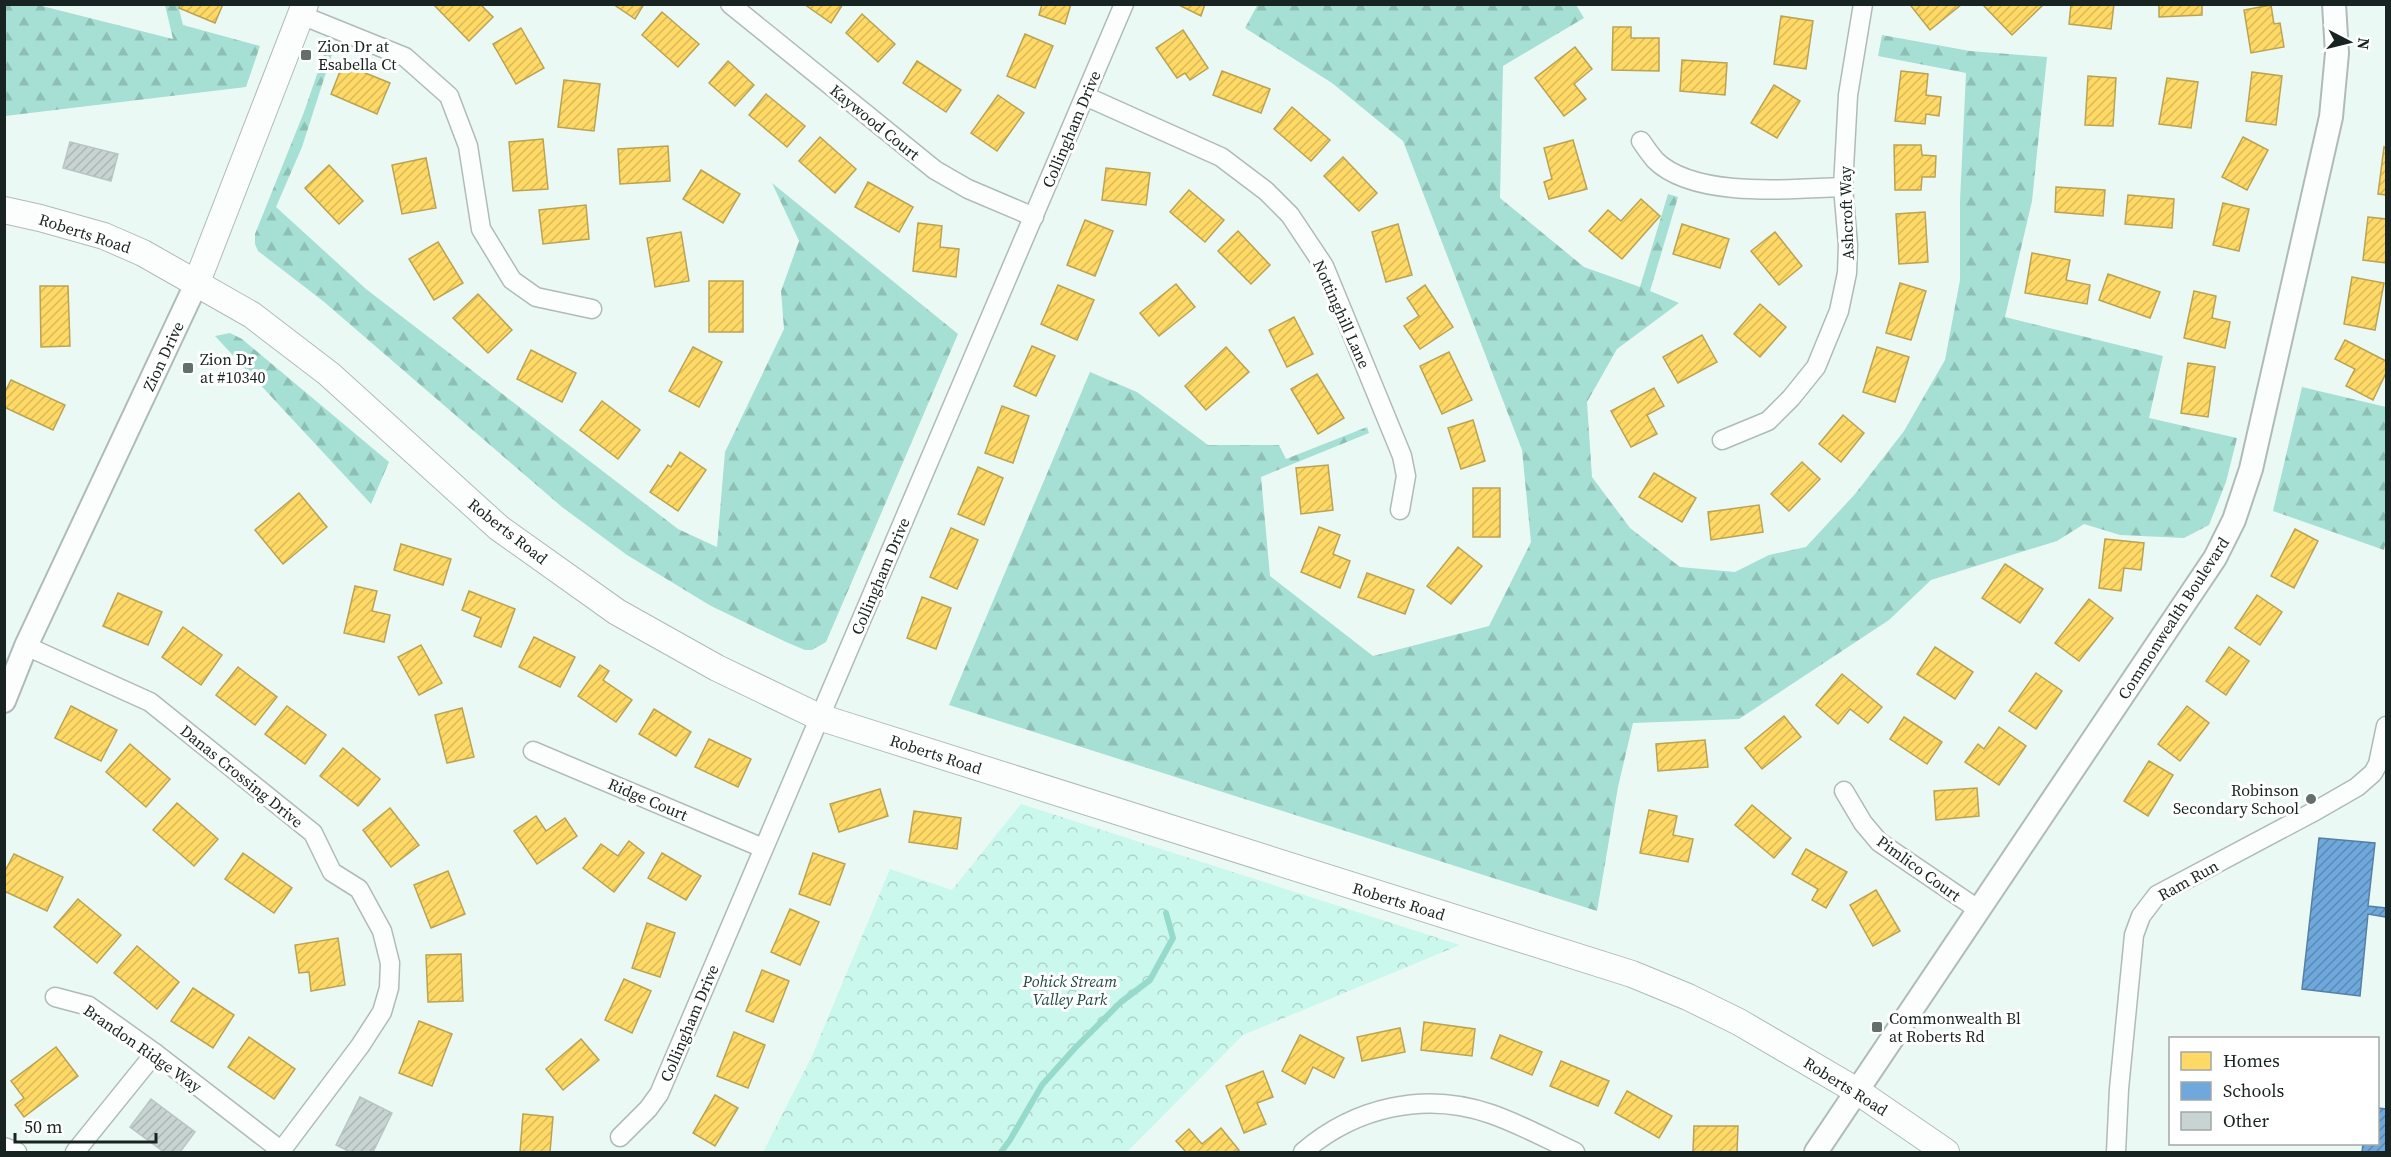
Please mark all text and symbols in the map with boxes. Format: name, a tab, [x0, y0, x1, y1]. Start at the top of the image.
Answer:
north arrow	[2319, 12, 2379, 72]
place label: Zion Dr at Esabella Ct	[318, 35, 397, 75]
text: N	[2352, 37, 2376, 51]
marker: Zion Dr at Esabella Ct	[299, 48, 313, 62]
street label: Collingham Drive	[1036, 67, 1106, 191]
street label: Kaywood Court	[826, 79, 925, 165]
street label: Ashcroft Way	[1833, 165, 1859, 260]
street label: Roberts Road	[36, 208, 134, 258]
street label: Nottinghill Lane	[1308, 256, 1376, 372]
street label: Zion Drive	[137, 318, 189, 394]
place label: Zion Dr at #10340	[200, 348, 266, 388]
marker: Zion Dr at #10340	[181, 361, 195, 375]
street label: Roberts Road	[464, 493, 552, 569]
street label: Collingham Drive	[845, 514, 915, 638]
street label: Commonwealth Boulevard	[2112, 533, 2234, 703]
street label: Danas Crossing Drive	[176, 720, 308, 832]
street label: Roberts Road	[887, 729, 985, 779]
street label: Ridge Court	[605, 772, 692, 826]
place label: Robinson Secondary School	[2173, 779, 2299, 819]
marker: Robinson Secondary School	[2304, 792, 2318, 806]
street label: Pimlico Court	[1873, 830, 1966, 906]
street label: Ram Run	[2154, 854, 2222, 906]
street label: Roberts Road	[1350, 877, 1448, 925]
street label: Collingham Drive	[654, 961, 724, 1085]
park label: Pohick Stream Valley Park	[1022, 970, 1117, 1010]
street label: Brandon Ridge Way	[79, 999, 207, 1098]
place label: Commonwealth Bl at Roberts Rd	[1889, 1007, 2021, 1047]
marker: Commonwealth Bl at Roberts Rd	[1870, 1020, 1884, 1034]
legend	[2169, 1037, 2379, 1145]
text: Homes	[2223, 1048, 2280, 1073]
street label: Roberts Road	[1800, 1051, 1892, 1121]
text: Schools	[2223, 1078, 2285, 1103]
scale bar	[15, 1106, 156, 1144]
text: Other	[2223, 1108, 2270, 1133]
text: 50 m	[24, 1114, 62, 1139]

